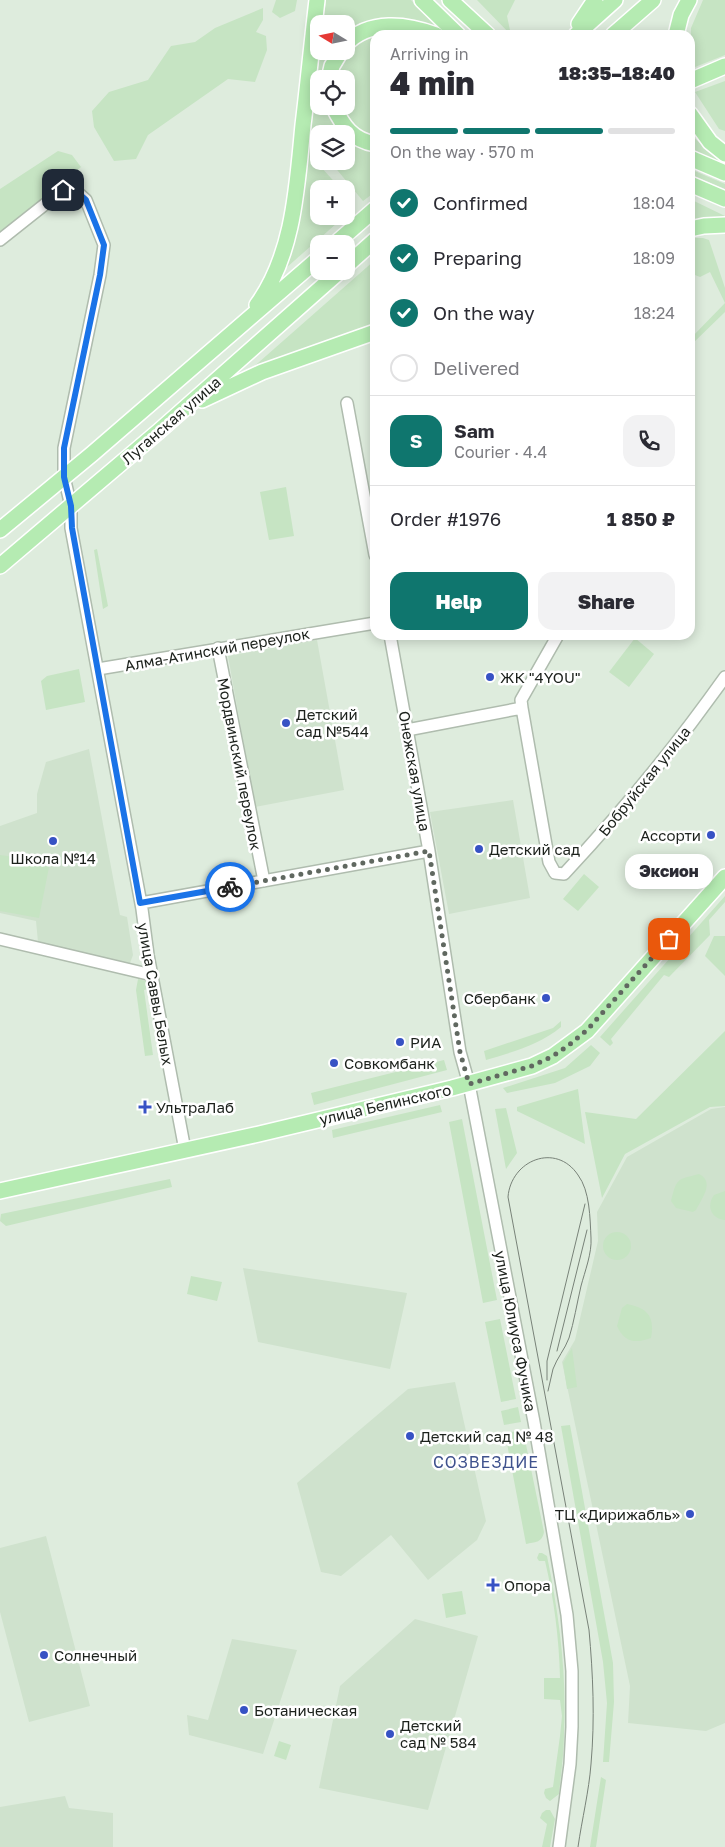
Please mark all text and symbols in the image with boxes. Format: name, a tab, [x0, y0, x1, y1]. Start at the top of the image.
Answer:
north arrow	[310, 15, 355, 60]
map controls	[310, 15, 355, 280]
text: Arriving in	[390, 44, 469, 64]
text: 18:35–18:40	[559, 61, 675, 84]
text: 4 min	[390, 64, 475, 102]
button: locate	[310, 70, 355, 115]
button: layers	[310, 125, 355, 170]
text: On the way · 570 m	[390, 142, 534, 162]
pin	[42, 169, 84, 211]
icon: home	[49, 176, 77, 204]
button: +	[310, 180, 355, 225]
icon: check	[390, 189, 418, 217]
text: Confirmed	[433, 191, 528, 214]
text: 18:04	[633, 193, 675, 213]
button: −	[310, 235, 355, 280]
icon: check	[390, 244, 418, 272]
text: Preparing	[433, 246, 522, 269]
text: 18:09	[633, 248, 675, 268]
icon: check	[390, 299, 418, 327]
text: On the way	[433, 301, 535, 324]
text: 18:24	[634, 303, 675, 323]
text: Delivered	[433, 356, 520, 379]
street label: Луганская улица	[118, 372, 224, 468]
button: phone	[623, 415, 675, 467]
text: Sam	[454, 419, 494, 442]
text: S	[410, 429, 422, 452]
text: Courier · 4.4	[454, 442, 547, 462]
text: Order #1976	[390, 507, 501, 530]
text: 1 850 ₽	[607, 507, 675, 530]
button: Help	[390, 572, 528, 630]
button: Share	[538, 572, 675, 630]
street label: Алма-Атинский переулок	[123, 624, 311, 674]
place label: ЖК "4YOU"	[500, 668, 581, 686]
marker: ЖК "4YOU"	[484, 671, 496, 683]
street label: Мордвинский переулок	[214, 676, 266, 852]
place label: Детский сад №544	[296, 705, 369, 740]
street label: Онежская улица	[396, 709, 434, 833]
marker: Детский сад №544	[280, 717, 292, 729]
street label: Бобруйская улица	[594, 723, 694, 839]
place label: Ассорти	[640, 826, 701, 844]
marker: Ассорти	[705, 829, 717, 841]
marker: Школа №14	[47, 835, 59, 847]
place label: Детский сад	[489, 840, 580, 858]
marker: Детский сад	[473, 843, 485, 855]
place label: Школа №14	[10, 849, 96, 867]
callout: Эксион	[625, 854, 713, 889]
text: Эксион	[639, 861, 699, 881]
courier	[205, 862, 255, 912]
icon: bike	[216, 873, 244, 901]
pin	[648, 918, 690, 960]
street label: улица Саввы Белых	[135, 921, 177, 1067]
icon: bag	[655, 925, 683, 953]
place label: Сбербанк	[464, 989, 536, 1007]
marker: Сбербанк	[540, 992, 552, 1004]
place label: РИА	[410, 1033, 441, 1051]
marker: РИА	[394, 1036, 406, 1048]
place label: Совкомбанк	[344, 1054, 435, 1072]
marker: Совкомбанк	[328, 1057, 340, 1069]
street label: улица Белинского	[317, 1080, 453, 1128]
place label: УльтраЛаб	[156, 1098, 234, 1116]
marker: УльтраЛаб	[138, 1100, 152, 1114]
street label: улица Юлиуса Фучика	[492, 1249, 540, 1413]
place label: Детский сад № 48	[420, 1427, 553, 1445]
marker: Детский сад № 48	[404, 1430, 416, 1442]
district label: СОЗВЕЗДИЕ	[433, 1452, 539, 1472]
place label: ТЦ «Дирижабль»	[555, 1505, 680, 1523]
marker: ТЦ «Дирижабль»	[684, 1508, 696, 1520]
place label: Опора	[504, 1576, 551, 1594]
marker: Опора	[486, 1578, 500, 1592]
place label: Солнечный	[54, 1646, 137, 1664]
marker: Солнечный	[38, 1649, 50, 1661]
place label: Ботаническая	[254, 1701, 357, 1719]
marker: Ботаническая	[238, 1704, 250, 1716]
place label: Детский сад № 584	[400, 1716, 477, 1751]
marker: Детский сад № 584	[384, 1728, 396, 1740]

